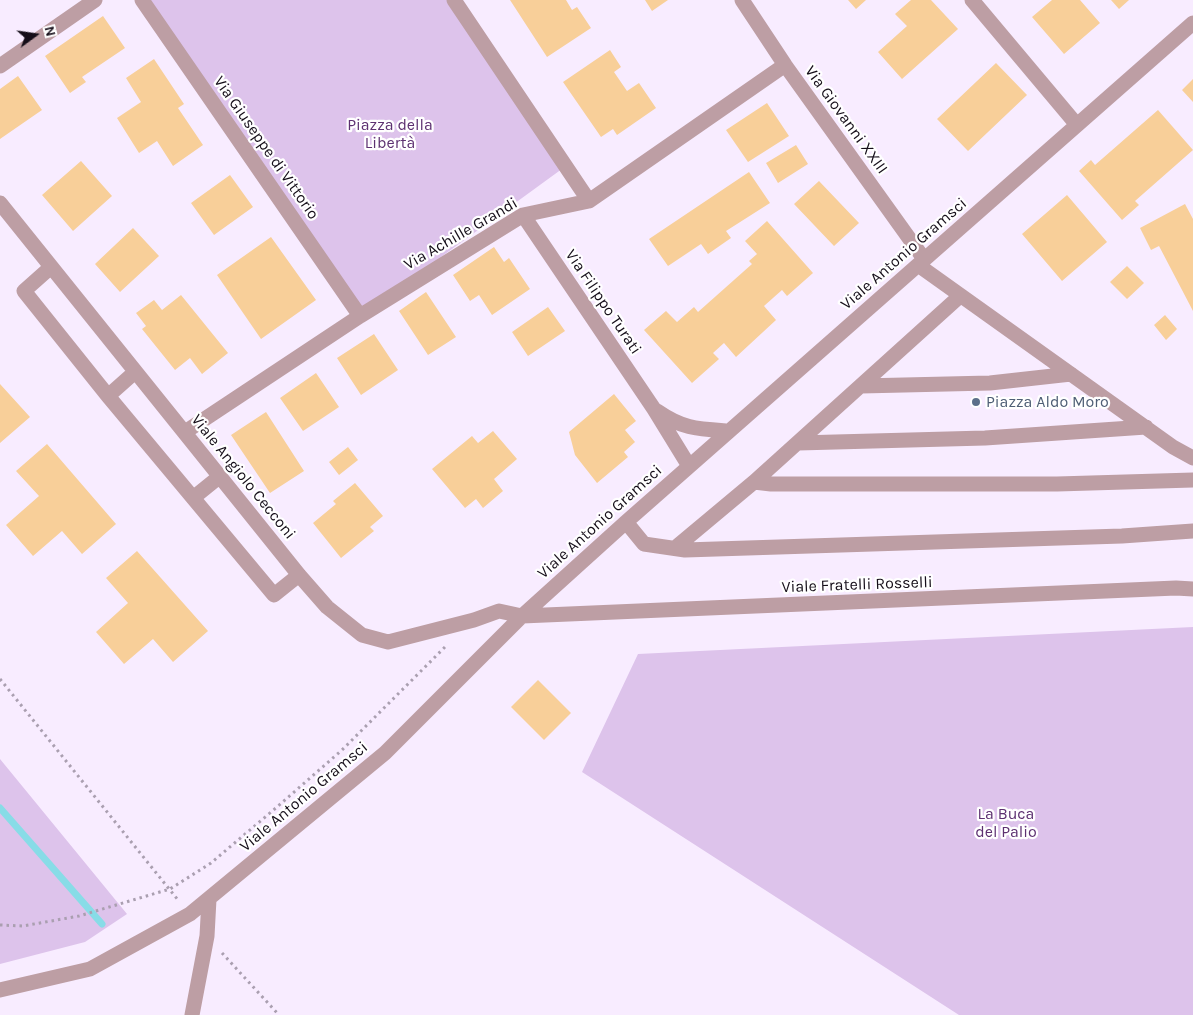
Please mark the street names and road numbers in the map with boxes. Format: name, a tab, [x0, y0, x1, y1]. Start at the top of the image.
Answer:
street label: Via Giovanni XXIII	[800, 62, 892, 178]
street label: Via Giuseppe di Vittorio	[209, 73, 323, 223]
street label: Via Achille Grandi	[401, 194, 521, 274]
street label: Viale Antonio Gramsci	[837, 194, 971, 314]
street label: Via Filippo Turati	[561, 246, 645, 358]
street label: Viale Angiolo Cecconi	[187, 411, 299, 543]
street label: Viale Antonio Gramsci	[534, 461, 666, 583]
street label: Viale Fratelli Rosselli	[781, 573, 933, 597]
street label: Viale Antonio Gramsci	[236, 738, 372, 856]

